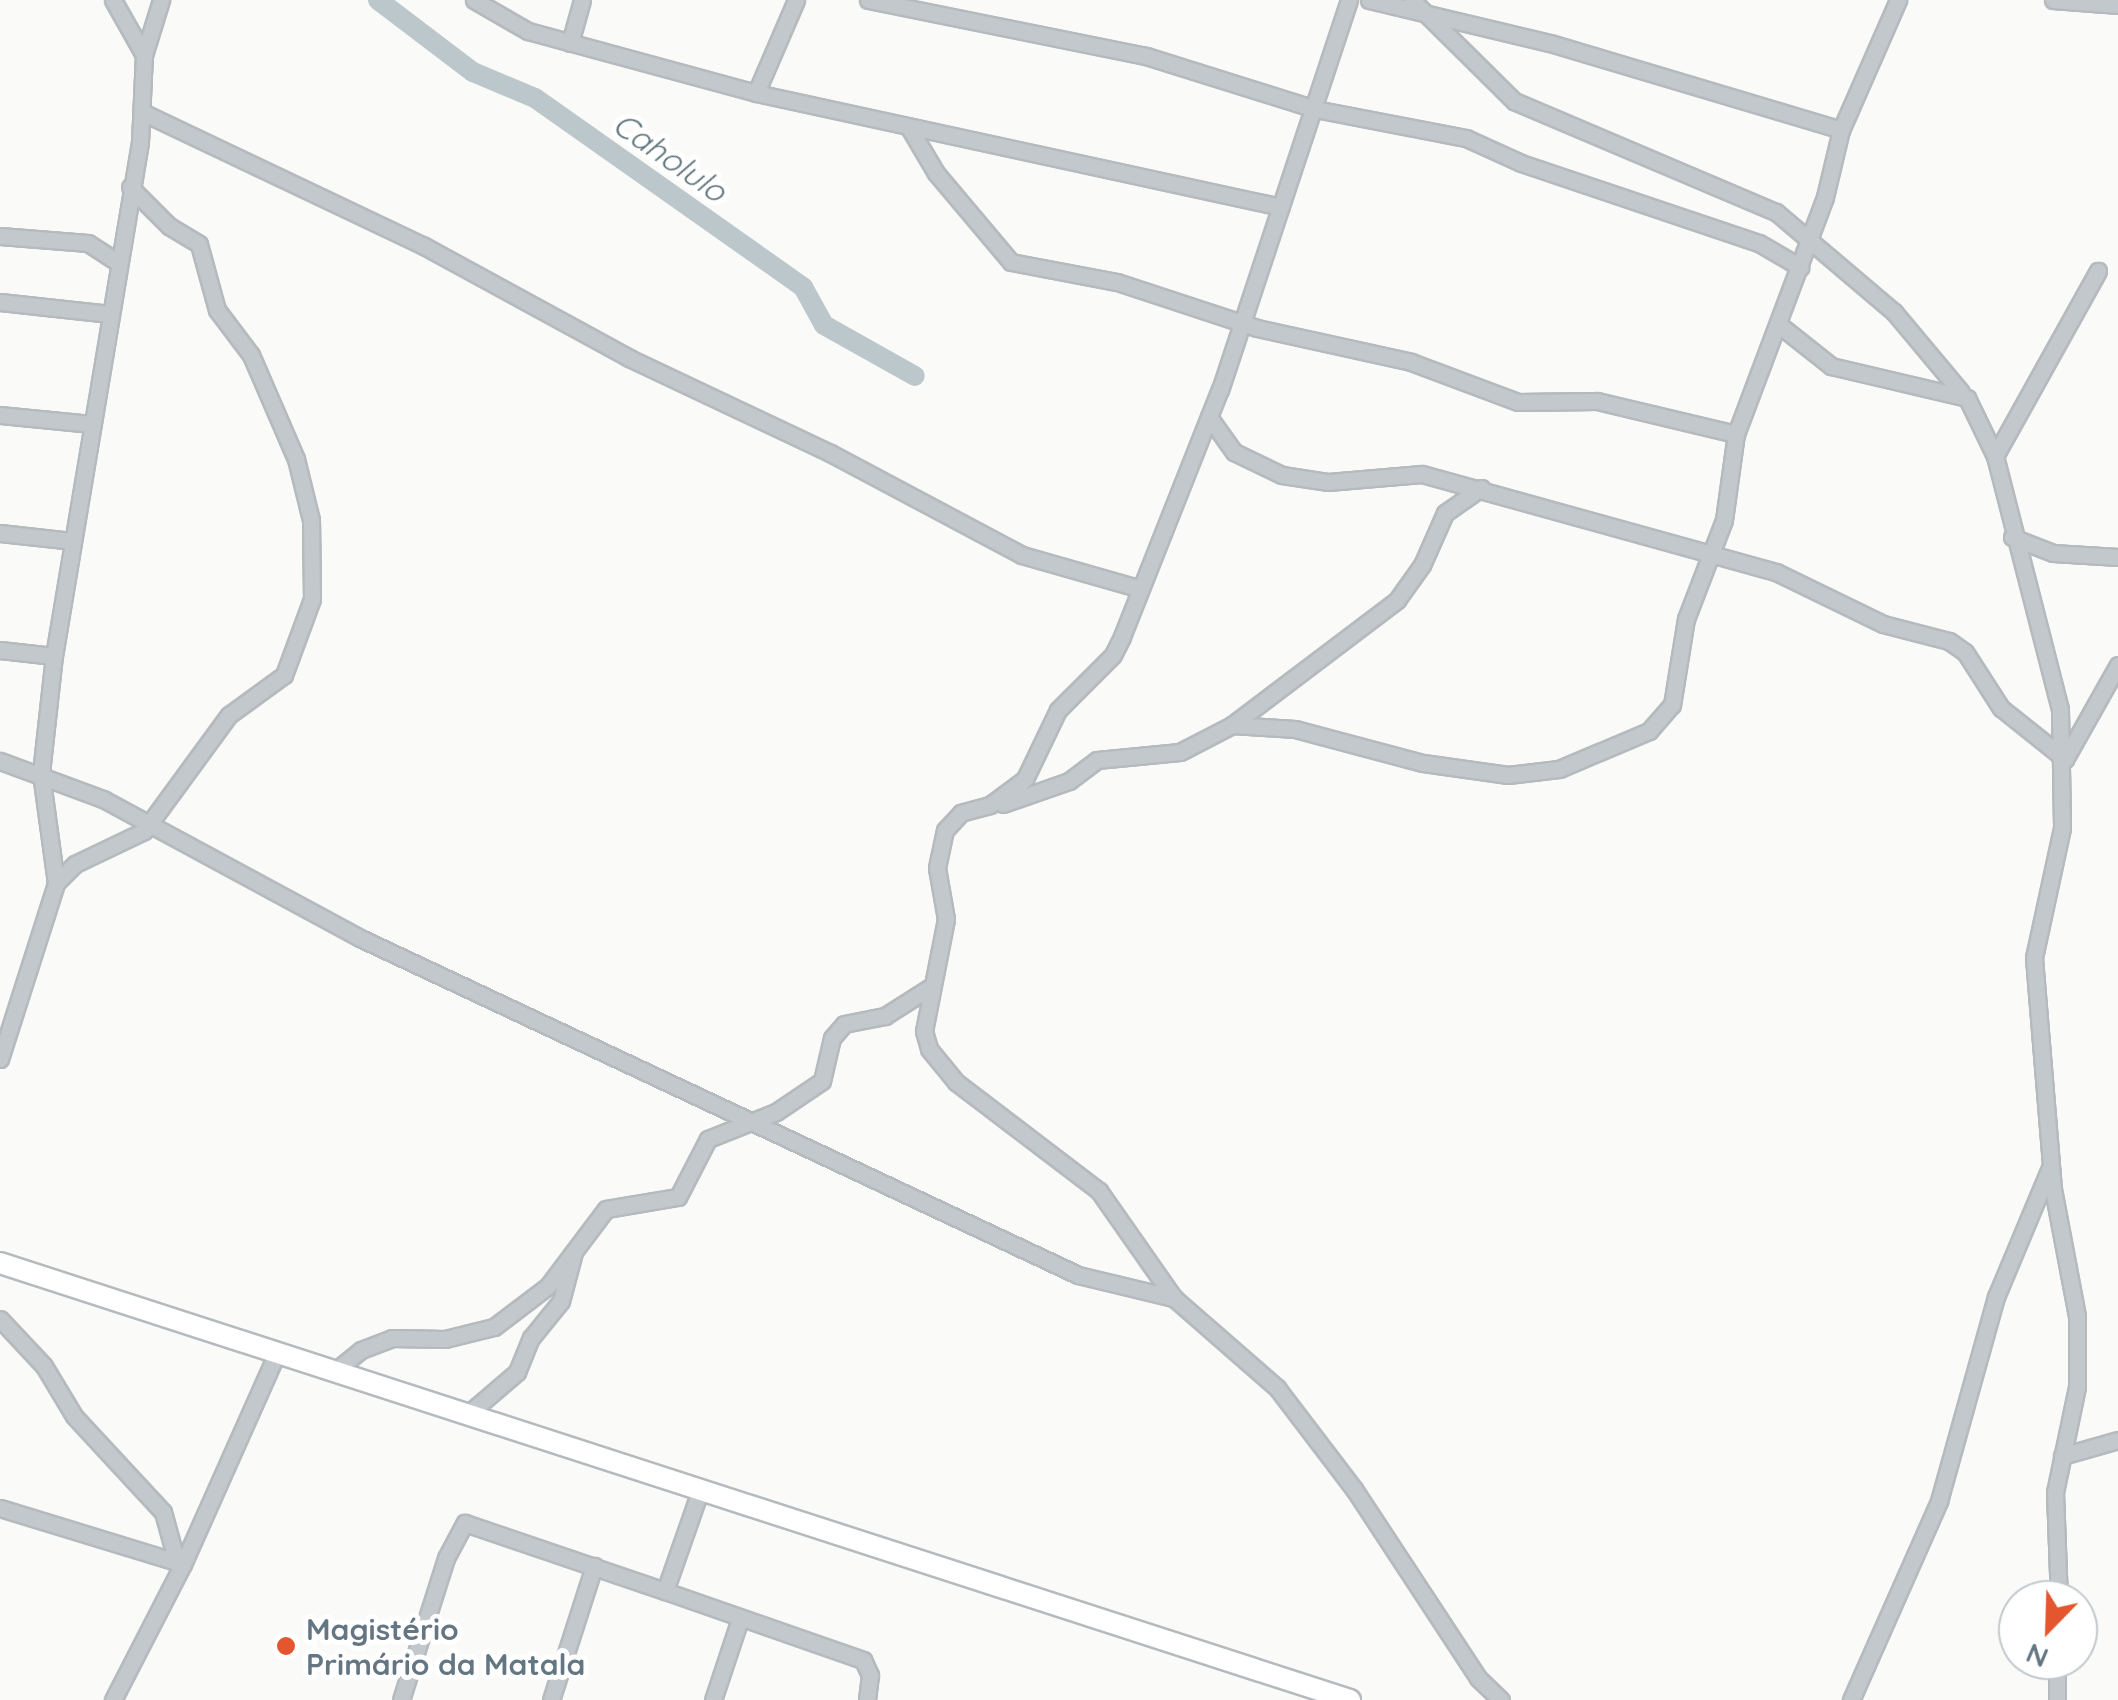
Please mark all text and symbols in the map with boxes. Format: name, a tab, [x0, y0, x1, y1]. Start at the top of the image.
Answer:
water label: Caholulo	[606, 104, 734, 210]
north arrow	[1998, 1580, 2098, 1680]
place label: Magistério Primário da Matala	[306, 1611, 585, 1682]
marker: Magistério Primário da Matala	[275, 1635, 297, 1657]
text: N	[2021, 1636, 2053, 1676]

